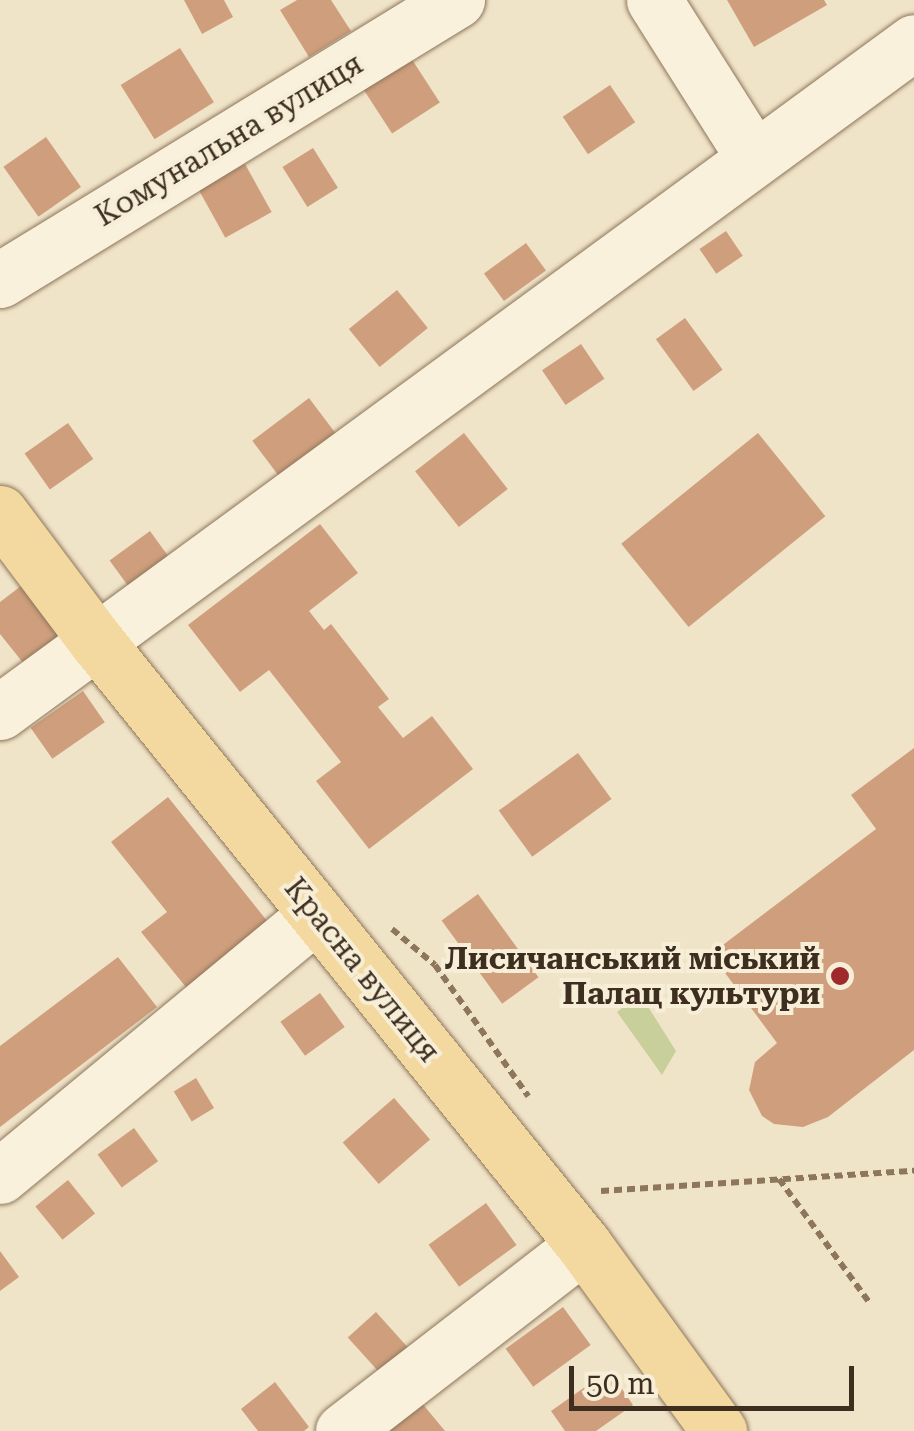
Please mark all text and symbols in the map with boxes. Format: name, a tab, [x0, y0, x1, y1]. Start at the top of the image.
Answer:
street label: Комунальна вулиця	[89, 46, 369, 234]
street label: Красна вулиця	[277, 871, 447, 1069]
place label: Лисичанський міський Палац культури	[445, 941, 820, 1012]
marker: Лисичанський міський Палац культури	[829, 965, 851, 987]
scale bar	[574, 1346, 859, 1408]
text: 50 m	[586, 1366, 655, 1401]

